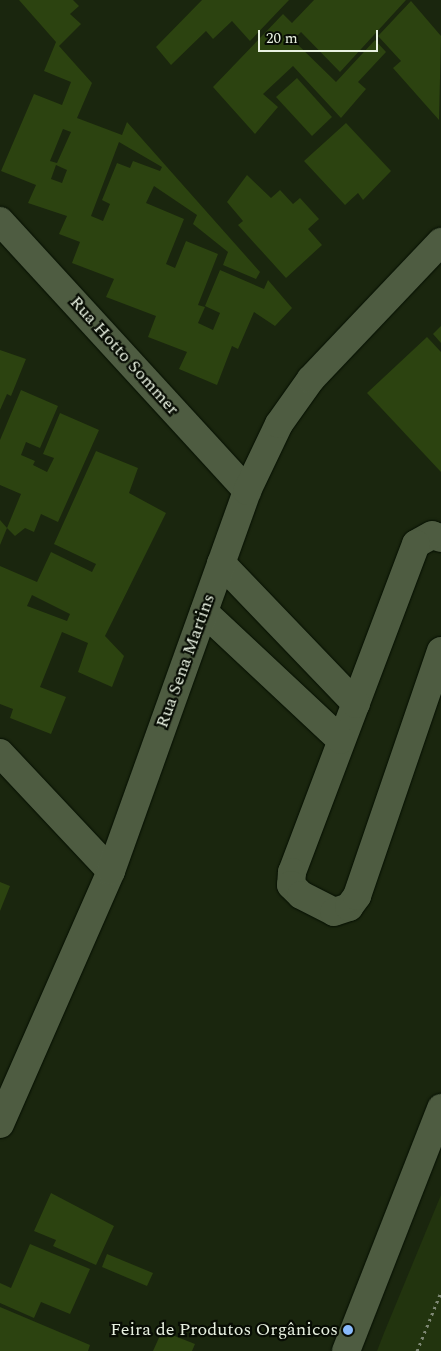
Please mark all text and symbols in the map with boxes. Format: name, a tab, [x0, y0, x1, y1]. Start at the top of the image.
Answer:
scale bar	[261, 20, 381, 52]
text: 20 m	[266, 27, 298, 50]
street label: Rua Hotto Sommer	[65, 292, 183, 420]
street label: Rua Sena Martins	[152, 591, 220, 731]
place label: Feira de Produtos Orgânicos	[110, 1319, 338, 1341]
marker: Feira de Produtos Orgânicos	[342, 1324, 354, 1336]

